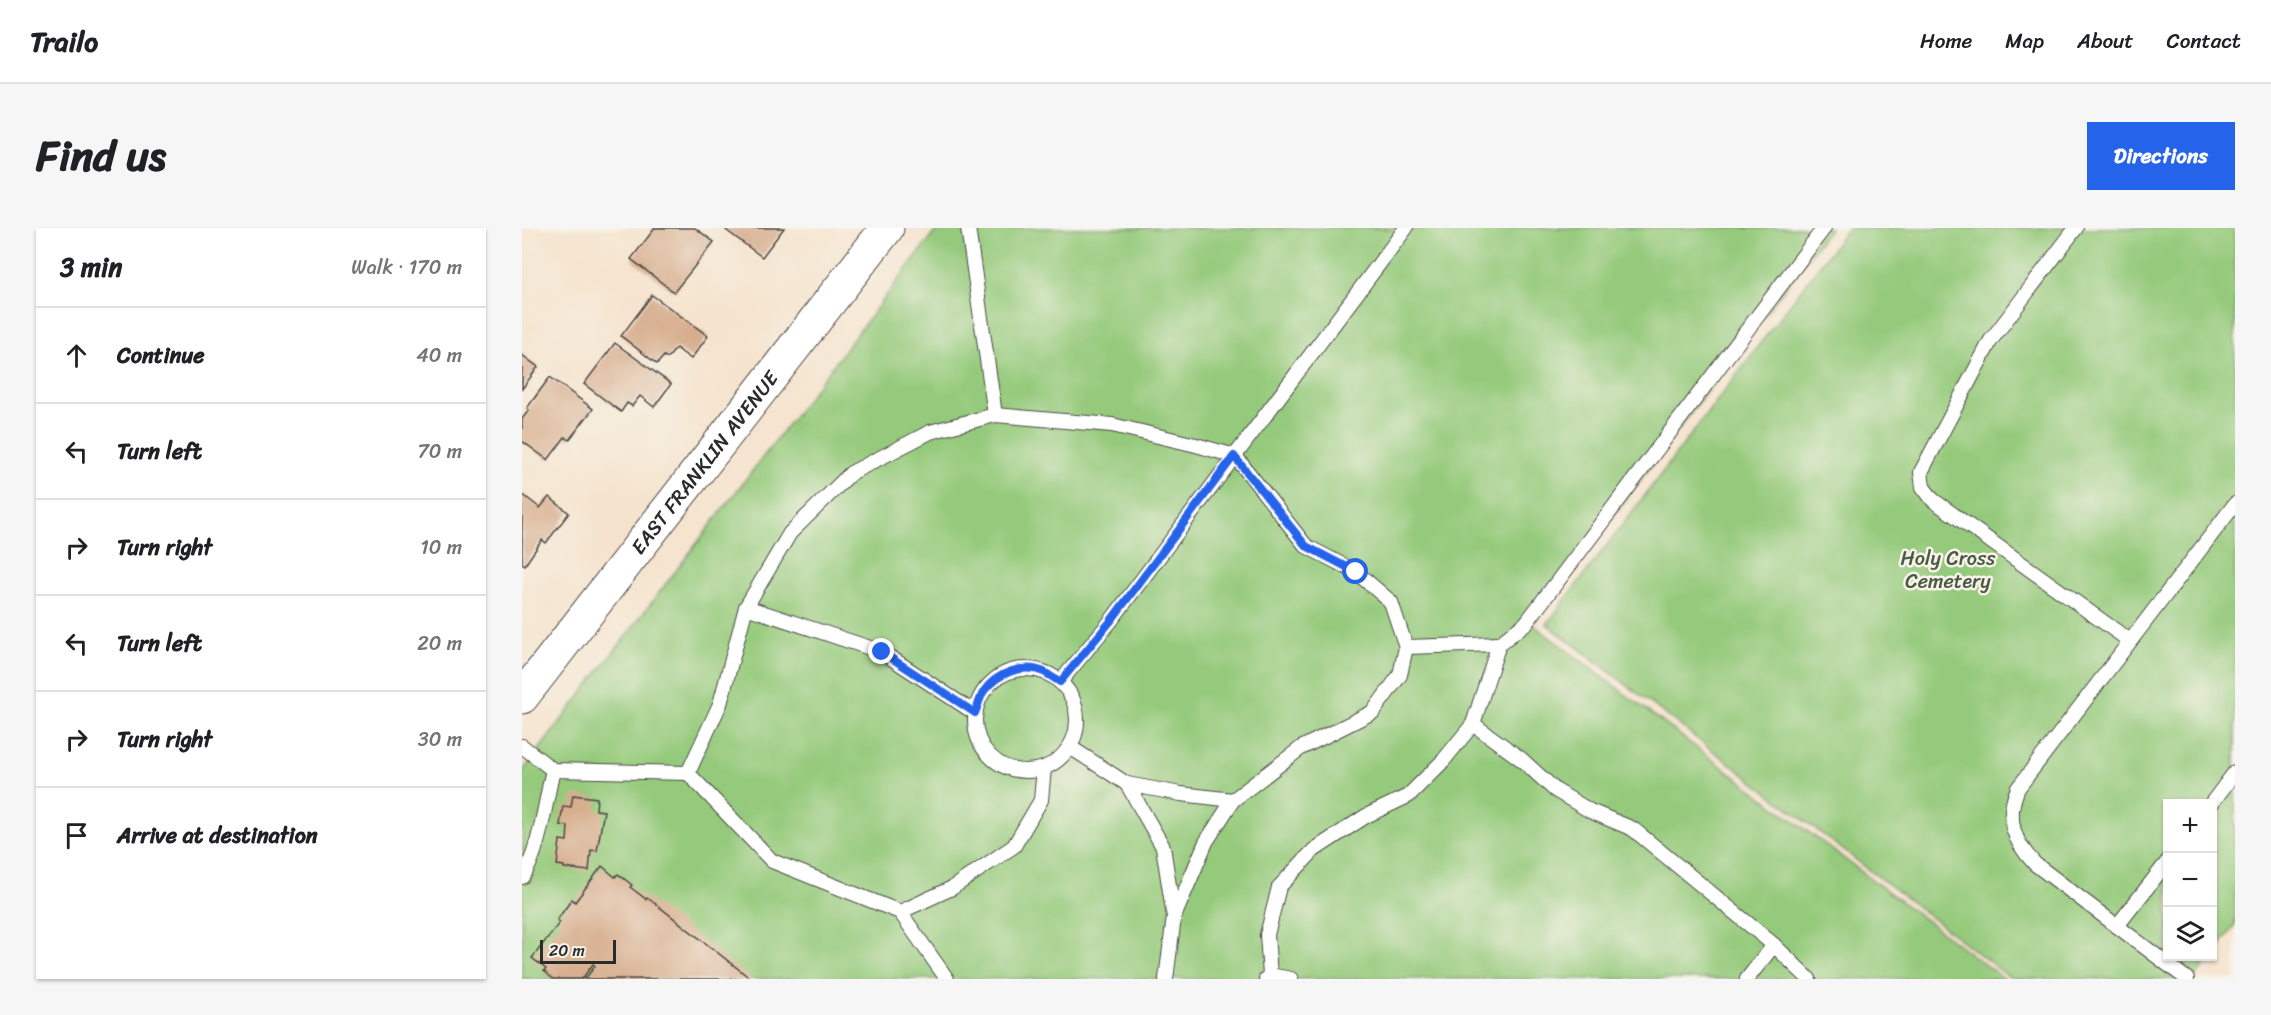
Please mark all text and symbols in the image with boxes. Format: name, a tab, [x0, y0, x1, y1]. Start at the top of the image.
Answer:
text: Trailo	[30, 17, 98, 66]
text: Home	[1920, 22, 1972, 60]
text: Map	[2005, 22, 2044, 60]
text: About	[2077, 22, 2134, 60]
text: Contact	[2167, 22, 2241, 60]
text: Find us	[36, 119, 166, 193]
button: Directions	[2087, 122, 2235, 190]
text: 3 min	[60, 244, 122, 290]
text: Walk · 170 m	[351, 250, 462, 285]
text: Continue	[117, 336, 205, 375]
text: 40 m	[416, 338, 462, 373]
icon: ahead	[60, 339, 93, 372]
street label: EAST FRANKLIN AVENUE	[621, 361, 789, 562]
text: Turn left	[117, 432, 202, 471]
text: 70 m	[417, 434, 462, 469]
icon: left	[60, 435, 93, 468]
text: Turn right	[117, 528, 212, 567]
text: 10 m	[420, 530, 462, 565]
icon: right	[60, 531, 93, 564]
park label: Holy Cross Cemetery	[1901, 541, 1996, 599]
route start	[1342, 558, 1368, 584]
text: Turn left	[117, 624, 202, 663]
text: 20 m	[417, 626, 462, 661]
icon: left	[60, 627, 93, 660]
route end	[868, 638, 894, 664]
text: Turn right	[117, 720, 212, 759]
text: 30 m	[418, 722, 462, 757]
icon: right	[60, 723, 93, 756]
map controls	[2163, 799, 2217, 961]
button: +	[2163, 799, 2217, 853]
text: Arrive at destination	[117, 816, 318, 855]
icon: arrive	[60, 819, 93, 852]
button: −	[2163, 853, 2217, 907]
button: layers	[2163, 907, 2217, 961]
text: 20 m	[549, 936, 585, 965]
scale bar	[540, 937, 616, 964]

